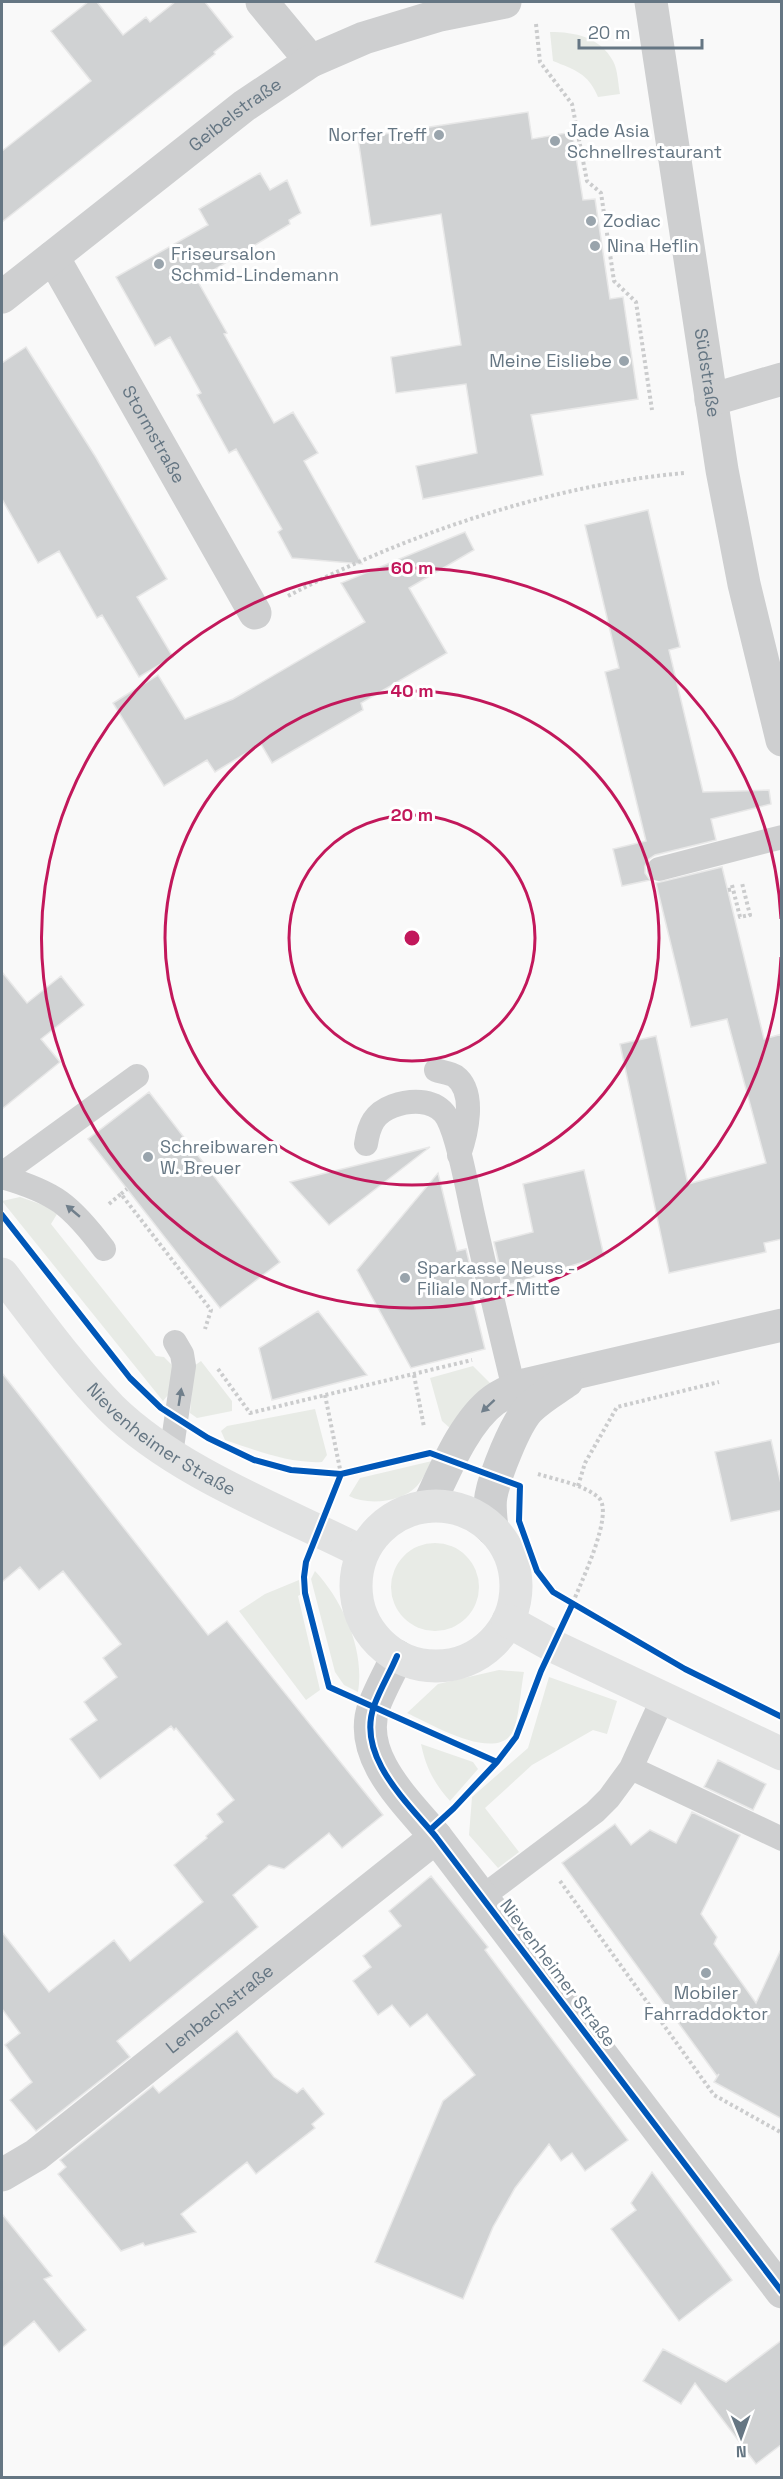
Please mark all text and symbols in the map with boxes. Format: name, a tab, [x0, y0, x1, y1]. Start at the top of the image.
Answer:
scale bar	[579, 12, 702, 50]
text: 20 m	[588, 21, 631, 44]
street label: Geibelstraße	[184, 72, 286, 156]
place label: Jade Asia Schnellrestaurant	[567, 119, 722, 163]
place label: Norfer Treff	[328, 123, 427, 146]
marker: Norfer Treff	[432, 128, 446, 142]
marker: Jade Asia Schnellrestaurant	[548, 134, 562, 148]
place label: Zodiac	[603, 209, 661, 232]
marker: Zodiac	[584, 214, 598, 228]
place label: Nina Heflin	[607, 234, 699, 257]
marker: Nina Heflin	[588, 239, 602, 253]
place label: Friseursalon Schmid-Lindemann	[171, 242, 339, 286]
marker: Friseursalon Schmid-Lindemann	[152, 257, 166, 271]
street label: Südstraße	[690, 326, 726, 419]
place label: Meine Eisliebe	[489, 349, 612, 372]
marker: Meine Eisliebe	[617, 354, 631, 368]
street label: Stormstraße	[117, 381, 191, 487]
text: 60 m	[391, 556, 433, 579]
text: 40 m	[390, 679, 434, 702]
text: 20 m	[391, 803, 433, 826]
centre of rings	[402, 928, 422, 948]
place label: Schreibwaren W. Breuer	[160, 1135, 279, 1179]
marker: Schreibwaren W. Breuer	[141, 1150, 155, 1164]
one-way arrow	[66, 1205, 81, 1218]
place label: Sparkasse Neuss - Filiale Norf-Mitte	[417, 1256, 576, 1300]
marker: Sparkasse Neuss - Filiale Norf-Mitte	[398, 1271, 412, 1285]
street label: Nievenheimer Straße	[82, 1378, 240, 1500]
one-way arrow	[175, 1387, 184, 1406]
one-way arrow	[481, 1399, 495, 1413]
street label: Nievenheimer Straße	[495, 1894, 622, 2051]
street label: Lenbachstraße	[161, 1959, 278, 2059]
marker: Mobiler Fahrraddoktor	[699, 1966, 713, 1980]
place label: Mobiler Fahrraddoktor	[644, 1981, 768, 2025]
north arrow	[711, 2407, 771, 2467]
text: N	[736, 2441, 747, 2462]

